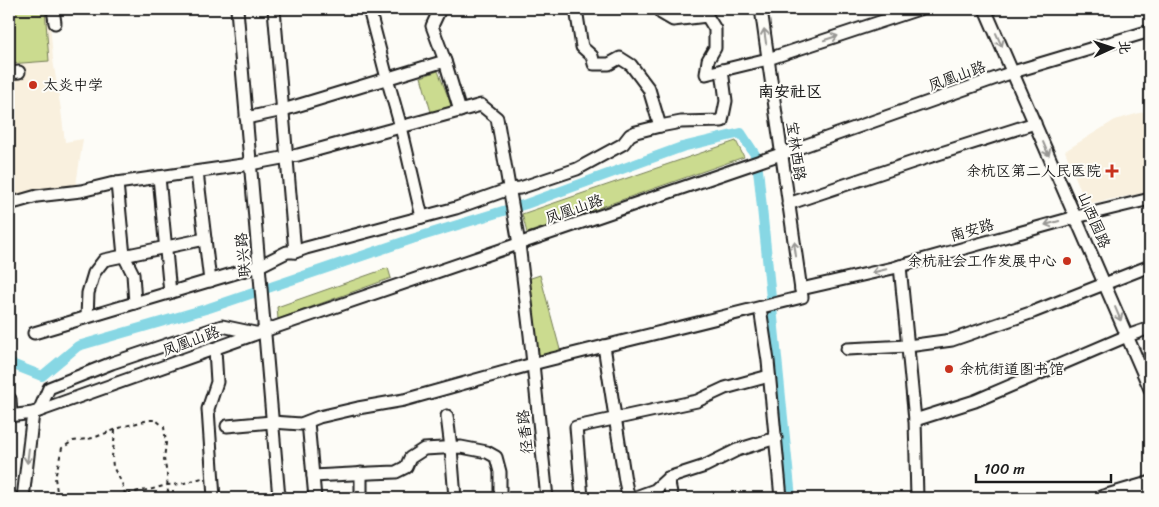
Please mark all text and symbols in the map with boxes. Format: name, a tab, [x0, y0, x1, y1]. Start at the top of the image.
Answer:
north arrow	[1086, 22, 1136, 72]
one-way arrow	[759, 29, 769, 45]
one-way arrow	[995, 32, 1004, 47]
one-way arrow	[822, 33, 838, 42]
text: 北	[1112, 40, 1137, 55]
street label: 凤凰山路	[924, 54, 990, 98]
place label: 太炎中学	[43, 72, 103, 98]
district label: 南安社区	[758, 77, 822, 106]
marker: 太炎中学	[27, 79, 39, 91]
street label: 宝林西路	[779, 119, 813, 183]
one-way arrow	[1043, 141, 1052, 156]
place label: 余杭区第二人民医院	[966, 158, 1101, 184]
marker: 余杭区第二人民医院	[1105, 164, 1119, 178]
street label: 凤凰山路	[541, 187, 607, 231]
street label: 山西园路	[1070, 187, 1118, 253]
street label: 南安路	[947, 211, 997, 249]
one-way arrow	[1044, 219, 1060, 229]
street label: 联兴路	[228, 231, 258, 279]
one-way arrow	[790, 241, 800, 257]
place label: 余杭社会工作发展中心	[907, 248, 1057, 274]
marker: 余杭社会工作发展中心	[1061, 255, 1073, 267]
one-way arrow	[871, 267, 887, 276]
one-way arrow	[1113, 306, 1123, 321]
street label: 凤凰山路	[158, 319, 224, 363]
place label: 余杭街道图书馆	[959, 356, 1064, 382]
marker: 余杭街道图书馆	[943, 363, 955, 375]
street label: 径香路	[510, 408, 540, 456]
one-way arrow	[23, 447, 33, 463]
scale bar	[976, 452, 1112, 484]
text: 100 m	[984, 456, 1025, 482]

